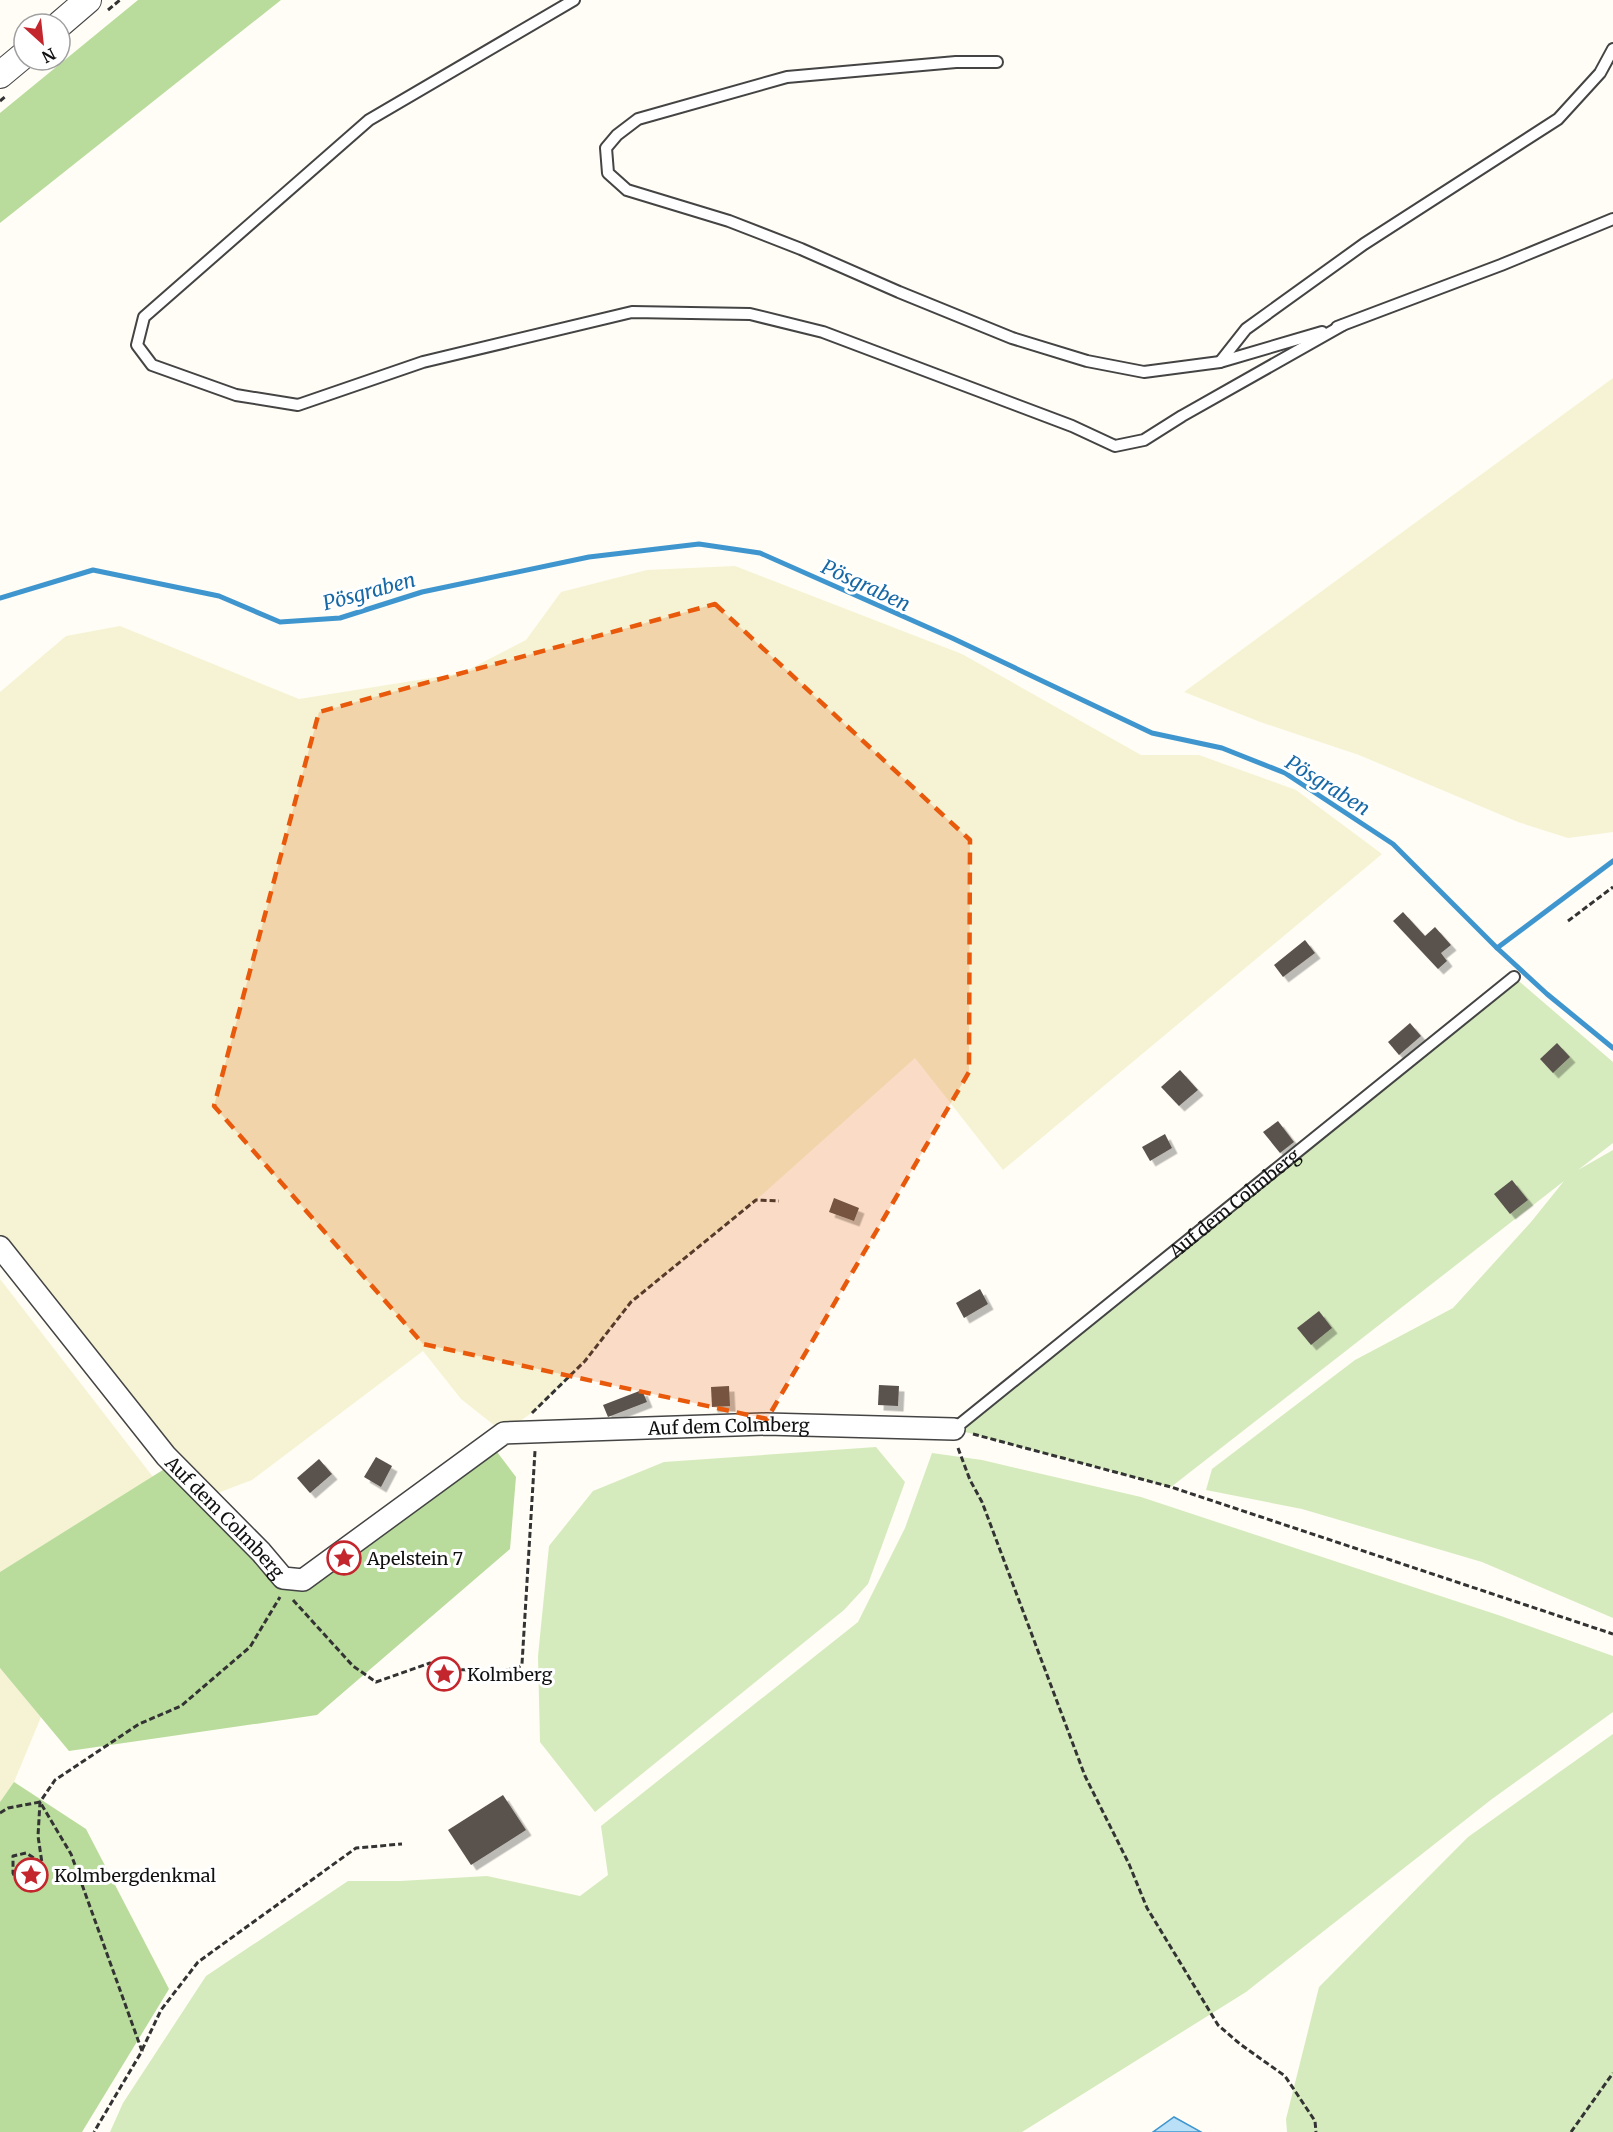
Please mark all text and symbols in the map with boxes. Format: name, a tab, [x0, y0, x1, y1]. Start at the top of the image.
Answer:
north arrow	[12, 12, 72, 72]
text: N	[38, 44, 59, 67]
water label: Pösgraben	[818, 554, 914, 616]
water label: Pösgraben	[320, 567, 418, 615]
water label: Pösgraben	[1281, 749, 1375, 821]
street label: Auf dem Colmberg	[1163, 1143, 1304, 1263]
street label: Auf dem Colmberg	[647, 1412, 810, 1440]
street label: Auf dem Colmberg	[160, 1450, 290, 1583]
place icon: Apelstein 7	[326, 1540, 362, 1576]
place label: Apelstein 7	[366, 1547, 463, 1570]
place icon: Kolmberg	[426, 1656, 462, 1692]
place label: Kolmberg	[467, 1663, 553, 1686]
place icon: Kolmbergdenkmal	[13, 1857, 49, 1893]
place label: Kolmbergdenkmal	[54, 1864, 217, 1887]

